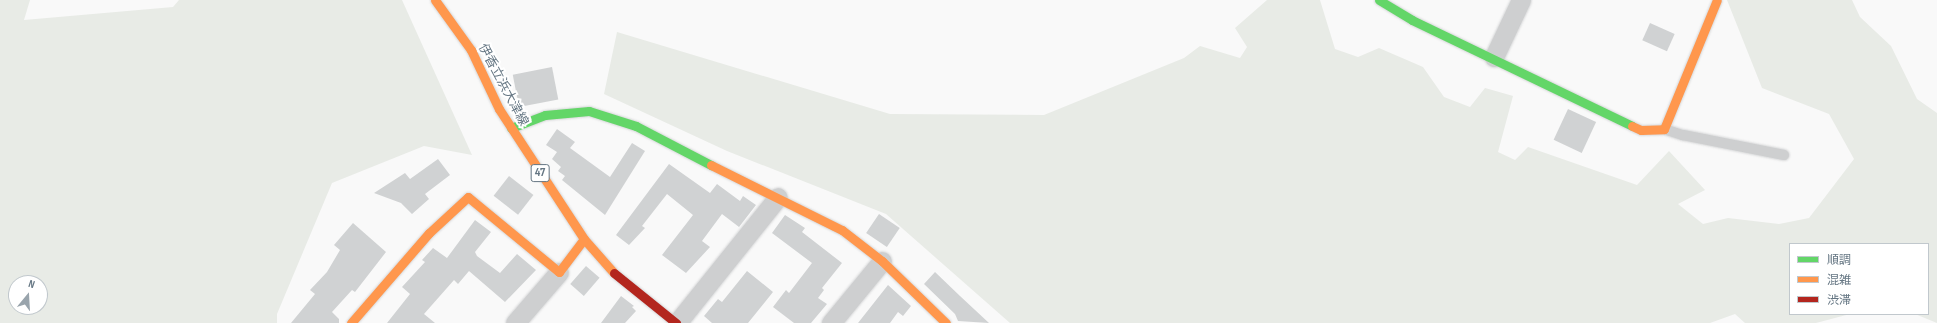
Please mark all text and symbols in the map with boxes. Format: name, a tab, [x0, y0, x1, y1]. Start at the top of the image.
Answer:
street label: 伊香立浜大津線	[475, 41, 531, 129]
road number: 47	[530, 163, 550, 183]
legend	[1789, 243, 1929, 315]
text: 順調	[1827, 253, 1851, 268]
text: 混雑	[1827, 273, 1851, 288]
north arrow	[8, 275, 48, 315]
text: N	[27, 277, 36, 291]
text: 渋滞	[1827, 293, 1851, 308]

